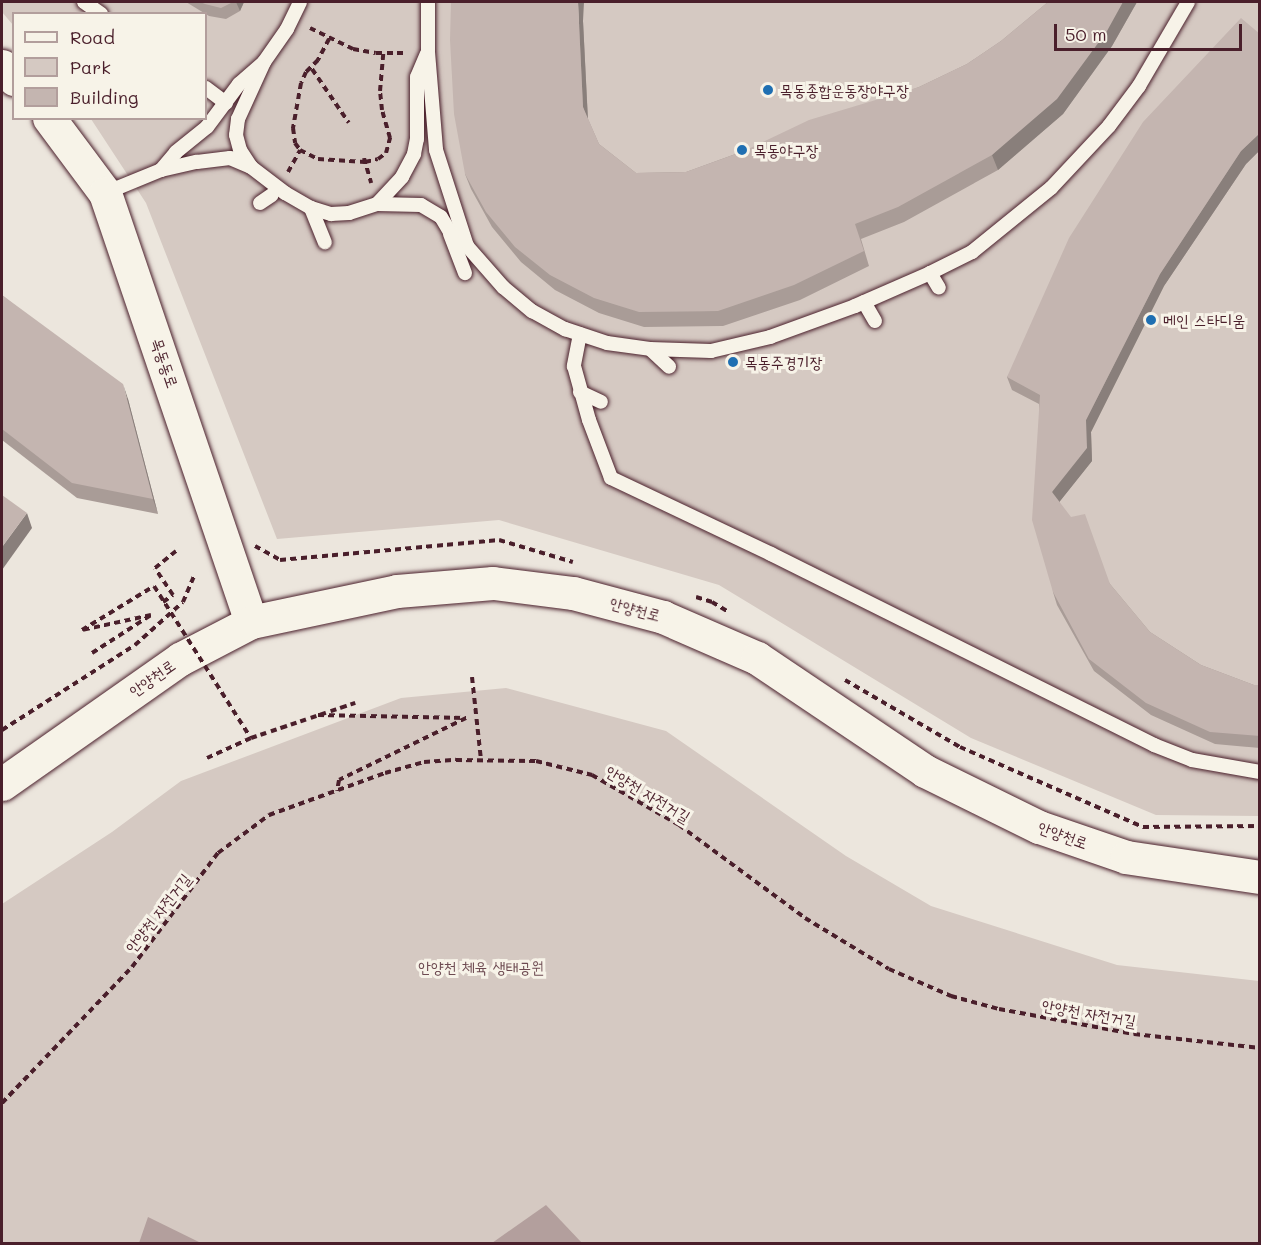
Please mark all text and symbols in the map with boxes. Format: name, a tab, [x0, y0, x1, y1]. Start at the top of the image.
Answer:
legend	[12, 12, 207, 120]
scale bar	[1057, 12, 1244, 50]
text: 50 m	[1065, 22, 1107, 46]
text: Road	[70, 25, 115, 49]
text: Park	[70, 55, 111, 79]
place label: 목동종합운동장야구장	[780, 80, 909, 100]
marker: 목동종합운동장야구장	[761, 83, 775, 97]
text: Building	[70, 85, 138, 109]
place label: 목동야구장	[754, 140, 818, 160]
marker: 목동야구장	[735, 143, 749, 157]
place label: 메인 스타디움	[1163, 310, 1245, 330]
marker: 메인 스타디움	[1144, 313, 1158, 327]
street label: 목동동로	[148, 336, 182, 390]
place label: 목동주경기장	[745, 352, 822, 372]
marker: 목동주경기장	[726, 355, 740, 369]
street label: 안양천로	[608, 593, 662, 625]
street label: 안양천로	[125, 655, 179, 701]
street label: 안양천 자전거길	[602, 761, 694, 827]
street label: 안양천로	[1036, 817, 1090, 853]
street label: 안양천 자전거길	[121, 870, 195, 956]
park label: 안양천 체육 생태공원	[418, 957, 544, 977]
street label: 안양천 자전거길	[1040, 995, 1138, 1031]

